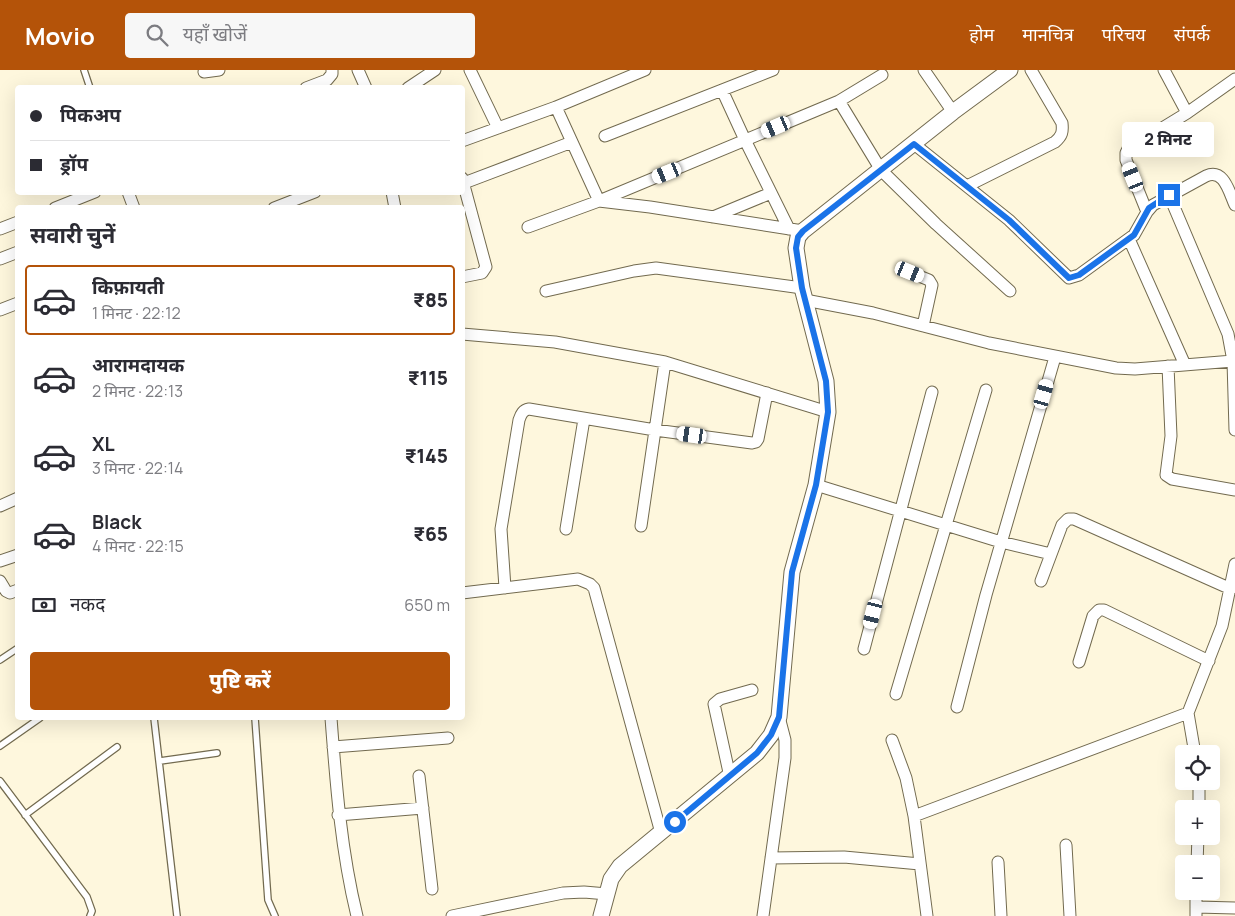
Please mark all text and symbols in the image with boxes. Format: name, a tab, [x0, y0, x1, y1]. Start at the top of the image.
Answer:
search box	[125, 13, 475, 58]
text: Movio	[25, 19, 95, 52]
icon: search	[143, 21, 171, 49]
text: यहाँ खोजें	[183, 21, 247, 47]
text: होम	[969, 22, 994, 46]
text: मानचित्र	[1022, 22, 1074, 46]
text: परिचय	[1102, 22, 1146, 46]
text: संपर्क	[1174, 22, 1210, 46]
text: पिकअप	[60, 102, 121, 128]
car	[759, 114, 792, 140]
callout: 2 मिनट	[1123, 122, 1215, 158]
text: 2 मिनट	[1144, 128, 1192, 150]
text: ड्रॉप	[60, 151, 88, 177]
car	[650, 160, 683, 186]
car	[1120, 160, 1145, 194]
route end	[1158, 184, 1180, 206]
text: सवारी चुनें	[30, 220, 115, 250]
car	[893, 259, 926, 285]
text: किफ़ायती	[92, 274, 164, 300]
icon: car	[32, 278, 77, 323]
text: ₹85	[413, 287, 448, 313]
text: 1 मिनट · 22:12	[92, 302, 181, 324]
text: आरामदायक	[92, 352, 184, 378]
icon: car	[32, 356, 77, 401]
text: ₹115	[408, 365, 448, 391]
car	[1032, 378, 1055, 410]
text: 2 मिनट · 22:13	[92, 380, 183, 402]
car	[676, 425, 707, 445]
text: XL	[92, 431, 115, 457]
icon: car	[32, 434, 77, 479]
text: ₹145	[405, 443, 448, 469]
text: 3 मिनट · 22:14	[92, 457, 183, 479]
text: Black	[92, 509, 141, 535]
icon: car	[32, 512, 77, 557]
text: ₹65	[413, 521, 448, 547]
text: 4 मिनट · 22:15	[92, 535, 184, 557]
icon: cash	[30, 591, 58, 619]
text: नकद	[70, 591, 105, 617]
text: 650 m	[404, 594, 450, 616]
car	[862, 598, 883, 630]
button: पुष्टि करें	[30, 652, 450, 710]
map controls	[1175, 745, 1220, 900]
button: locate	[1175, 745, 1220, 790]
button: +	[1175, 800, 1220, 845]
route start	[664, 811, 686, 833]
button: −	[1175, 855, 1220, 900]

